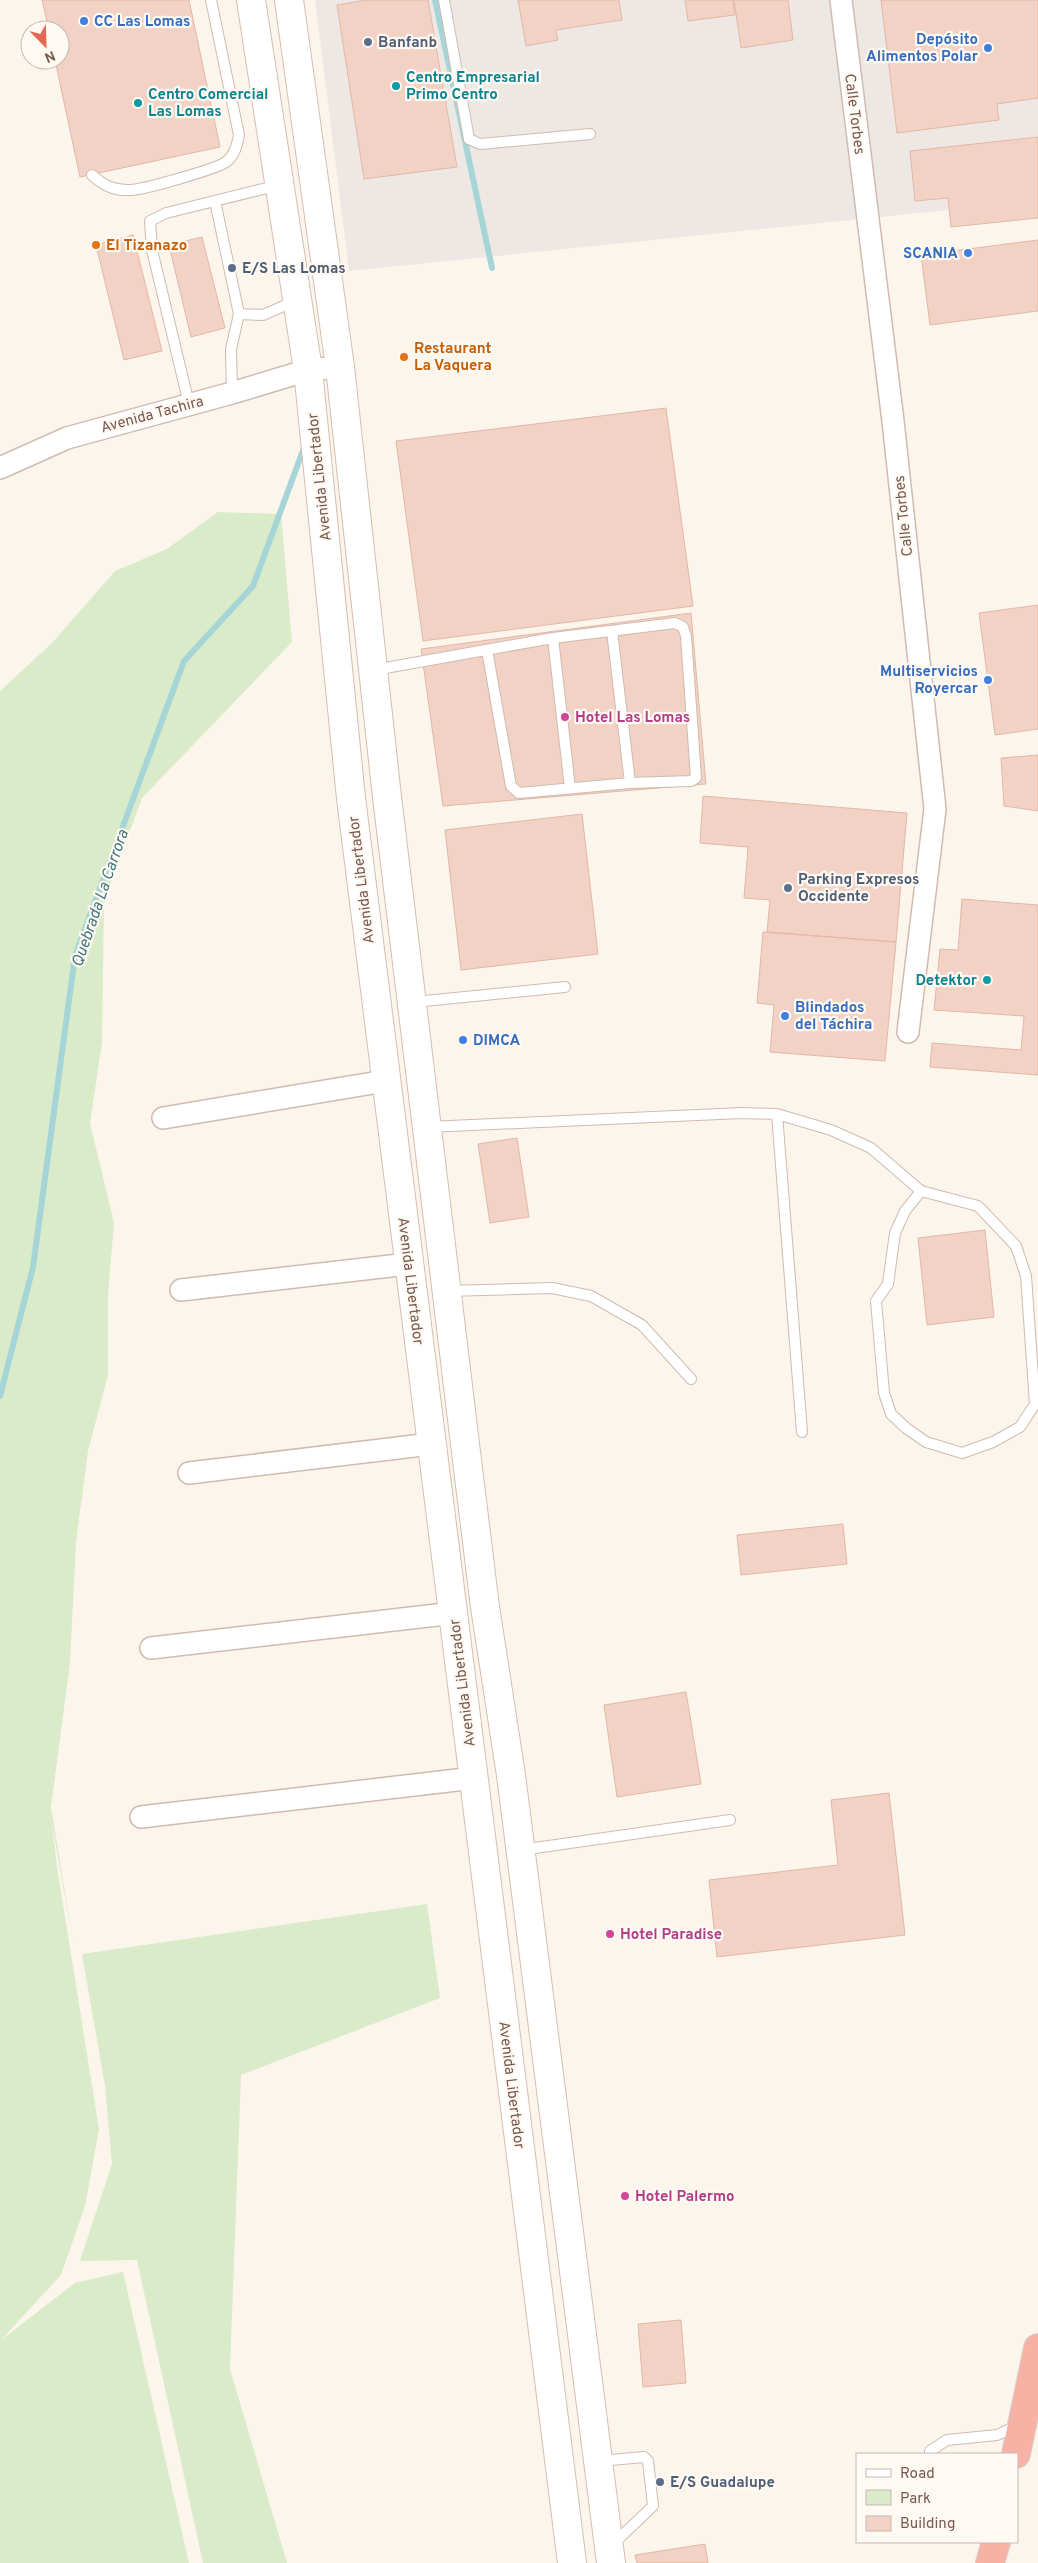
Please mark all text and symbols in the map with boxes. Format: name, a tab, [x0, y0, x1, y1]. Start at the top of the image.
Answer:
place label: CC Las Lomas	[94, 13, 190, 32]
marker: CC Las Lomas	[78, 15, 90, 27]
north arrow	[20, 20, 70, 70]
place label: Depósito Alimentos Polar	[866, 31, 979, 67]
place label: Banfanb	[378, 34, 437, 53]
marker: Banfanb	[362, 36, 374, 48]
marker: Depósito Alimentos Polar	[982, 42, 994, 54]
text: N	[42, 46, 57, 65]
place label: Centro Empresarial Primo Centro	[406, 69, 540, 105]
street label: Calle Torbes	[839, 73, 868, 156]
marker: Centro Empresarial Primo Centro	[390, 80, 402, 92]
place label: Centro Comercial Las Lomas	[148, 86, 268, 122]
marker: Centro Comercial Las Lomas	[132, 97, 144, 109]
place label: El Tizanazo	[106, 237, 187, 256]
marker: El Tizanazo	[90, 239, 102, 251]
place label: SCANIA	[903, 245, 958, 264]
marker: SCANIA	[962, 247, 974, 259]
place label: E/S Las Lomas	[242, 260, 346, 279]
marker: E/S Las Lomas	[226, 262, 238, 274]
place label: Restaurant La Vaquera	[414, 340, 492, 376]
marker: Restaurant La Vaquera	[398, 351, 410, 363]
street label: Avenida Tachira	[99, 393, 206, 438]
street label: Avenida Libertador	[304, 412, 337, 542]
street label: Calle Torbes	[891, 474, 918, 557]
place label: Multiservicios Royercar	[880, 663, 979, 699]
marker: Multiservicios Royercar	[982, 674, 994, 686]
place label: Hotel Las Lomas	[575, 709, 690, 728]
marker: Hotel Las Lomas	[559, 711, 571, 723]
street label: Avenida Libertador	[345, 815, 380, 945]
water label: Quebrada La Carrora	[68, 827, 134, 970]
place label: Parking Expresos Occidente	[798, 871, 919, 907]
marker: Parking Expresos Occidente	[782, 882, 794, 894]
place label: Detektor	[915, 972, 978, 991]
marker: Detektor	[981, 974, 993, 986]
place label: Blindados del Táchira	[795, 999, 872, 1035]
marker: Blindados del Táchira	[779, 1010, 791, 1022]
place label: DIMCA	[473, 1032, 520, 1051]
marker: DIMCA	[457, 1034, 469, 1046]
street label: Avenida Libertador	[392, 1216, 427, 1346]
street label: Avenida Libertador	[446, 1618, 481, 1748]
place label: Hotel Paradise	[620, 1926, 722, 1945]
marker: Hotel Paradise	[604, 1928, 616, 1940]
street label: Avenida Libertador	[493, 2020, 528, 2150]
place label: Hotel Palermo	[635, 2188, 735, 2207]
marker: Hotel Palermo	[619, 2190, 631, 2202]
legend	[856, 2453, 1018, 2543]
text: Road	[900, 2465, 935, 2484]
place label: E/S Guadalupe	[670, 2474, 775, 2493]
marker: E/S Guadalupe	[654, 2476, 666, 2488]
text: Park	[900, 2490, 931, 2509]
text: Building	[900, 2515, 955, 2534]

